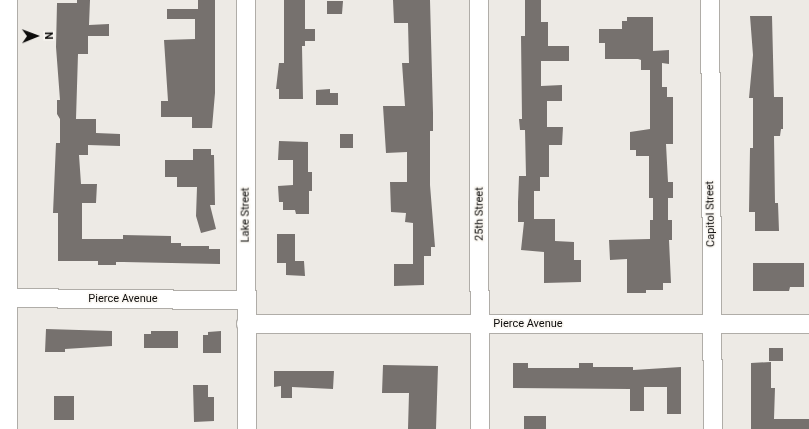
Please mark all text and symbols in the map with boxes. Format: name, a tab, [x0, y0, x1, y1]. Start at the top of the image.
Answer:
north arrow	[16, 16, 56, 56]
text: N	[42, 32, 55, 40]
street label: Capitol Street	[704, 181, 718, 247]
street label: 25th Street	[473, 187, 487, 241]
street label: Lake Street	[239, 188, 253, 242]
street label: Pierce Avenue	[88, 292, 158, 306]
street label: Pierce Avenue	[493, 317, 563, 331]

